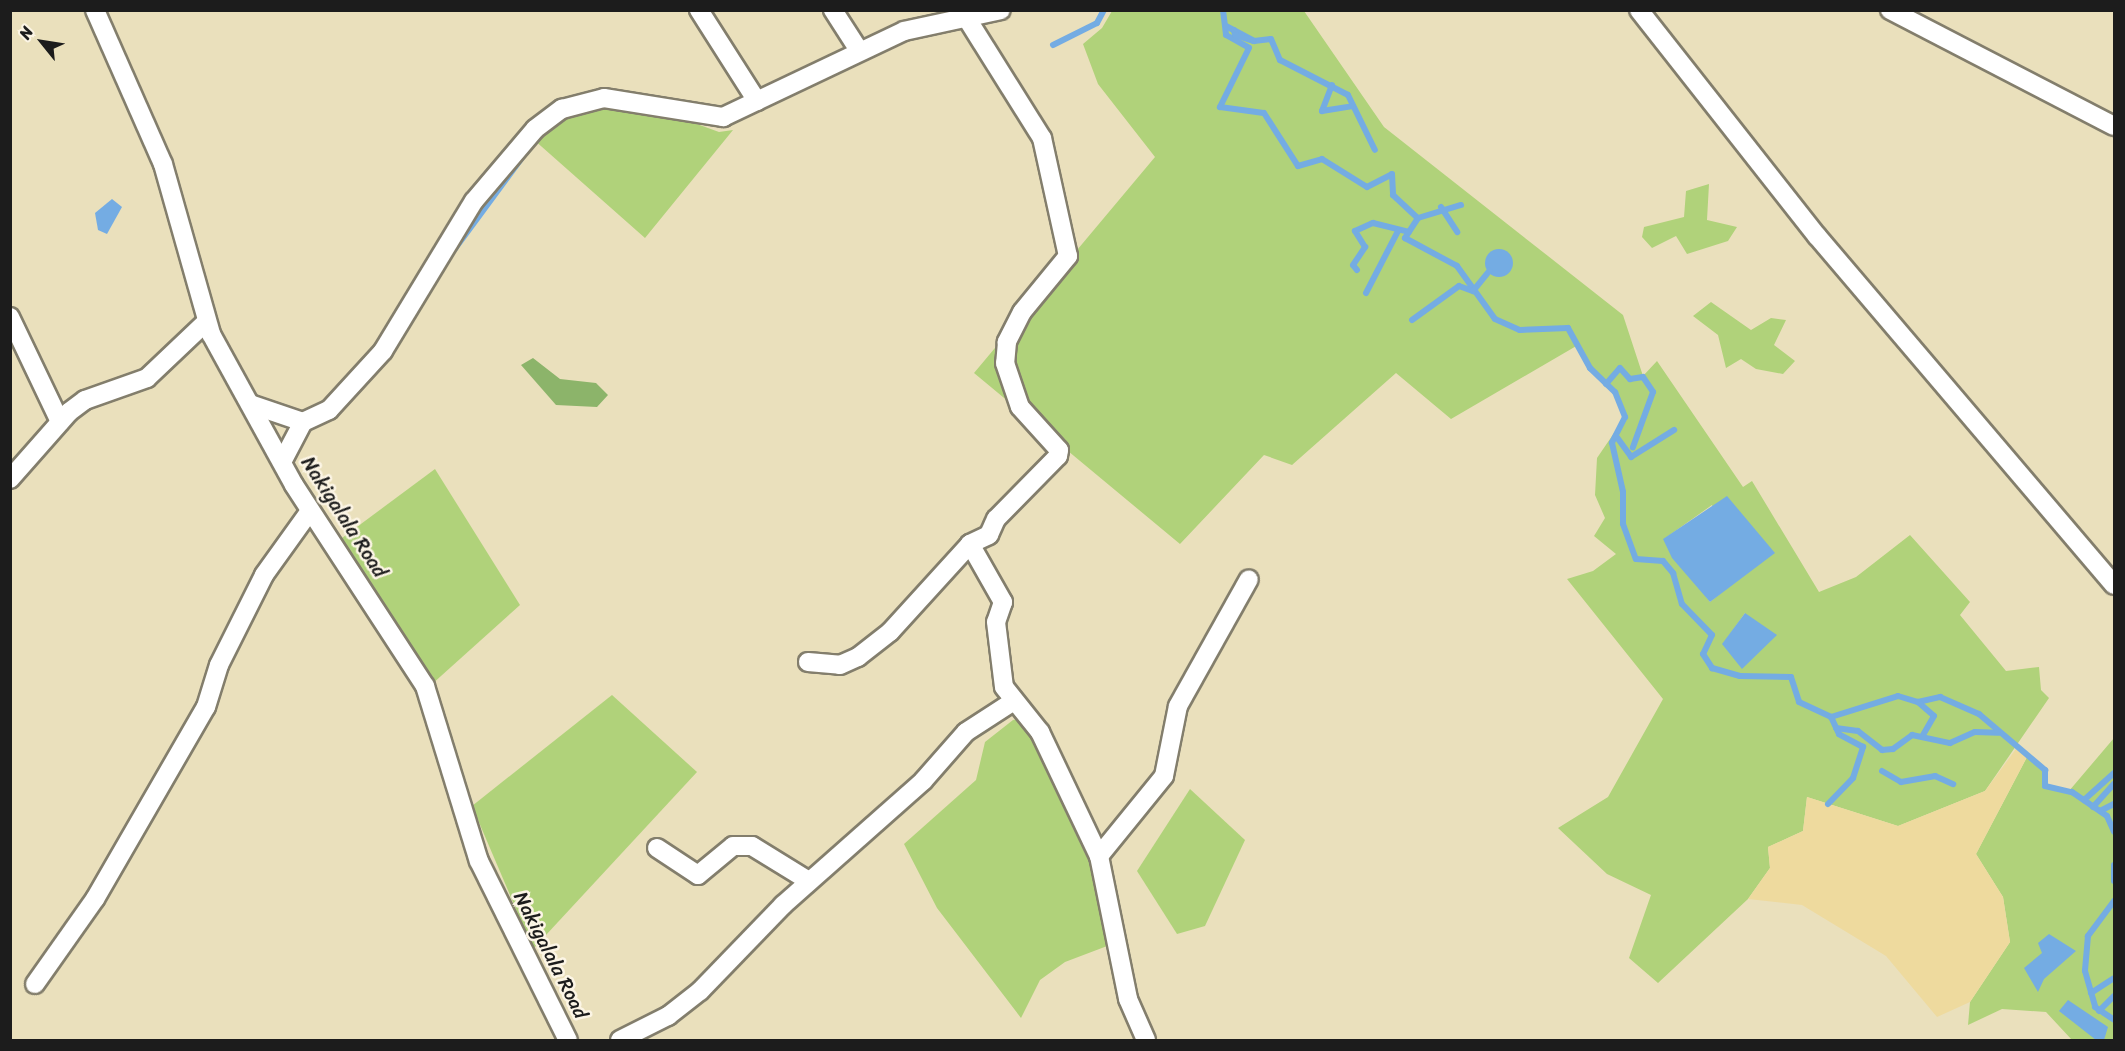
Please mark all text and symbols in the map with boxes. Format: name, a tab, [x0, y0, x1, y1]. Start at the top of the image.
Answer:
north arrow	[12, 12, 72, 72]
text: N	[11, 21, 41, 45]
street label: Nakigalala Road	[296, 452, 392, 582]
street label: Nakigalala Road	[509, 887, 593, 1023]

